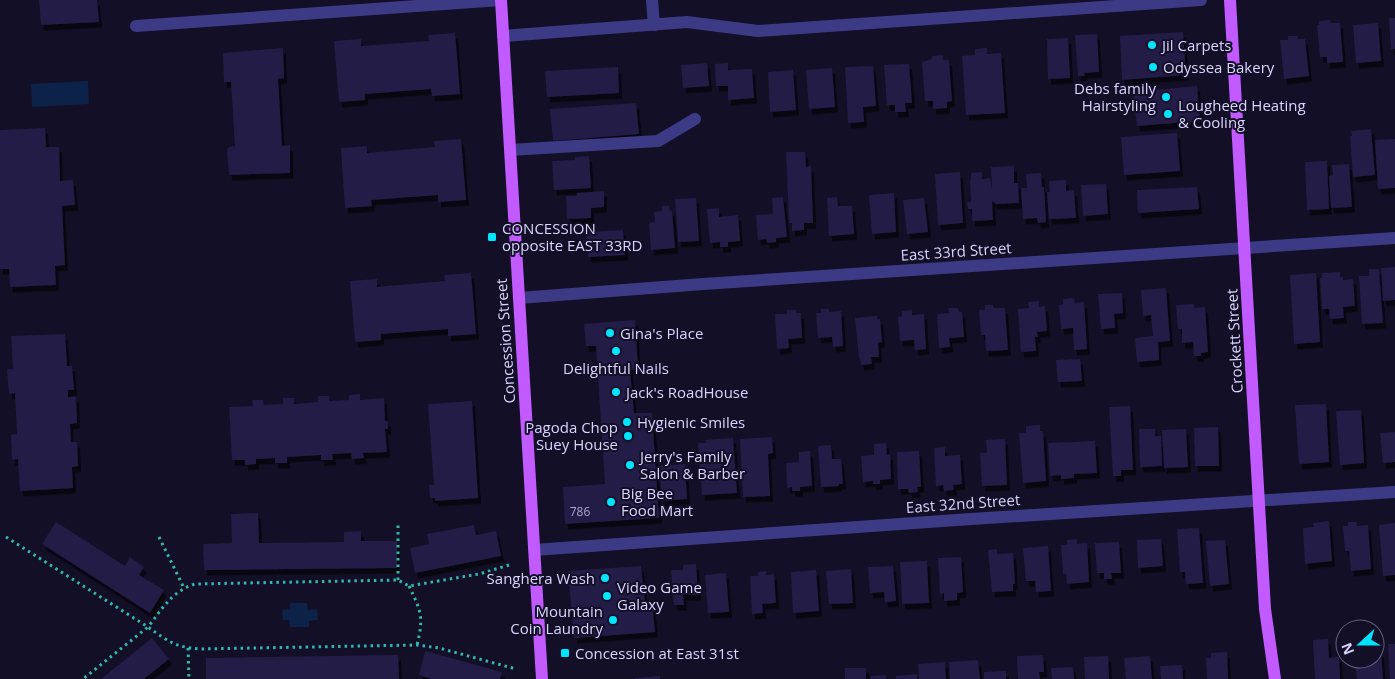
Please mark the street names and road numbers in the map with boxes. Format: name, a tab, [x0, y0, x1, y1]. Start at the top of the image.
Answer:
street label: East 33rd Street	[900, 237, 1012, 265]
street label: Concession Street	[491, 278, 519, 404]
street label: Crockett Street	[1221, 288, 1247, 394]
street label: East 32nd Street	[905, 489, 1021, 517]

